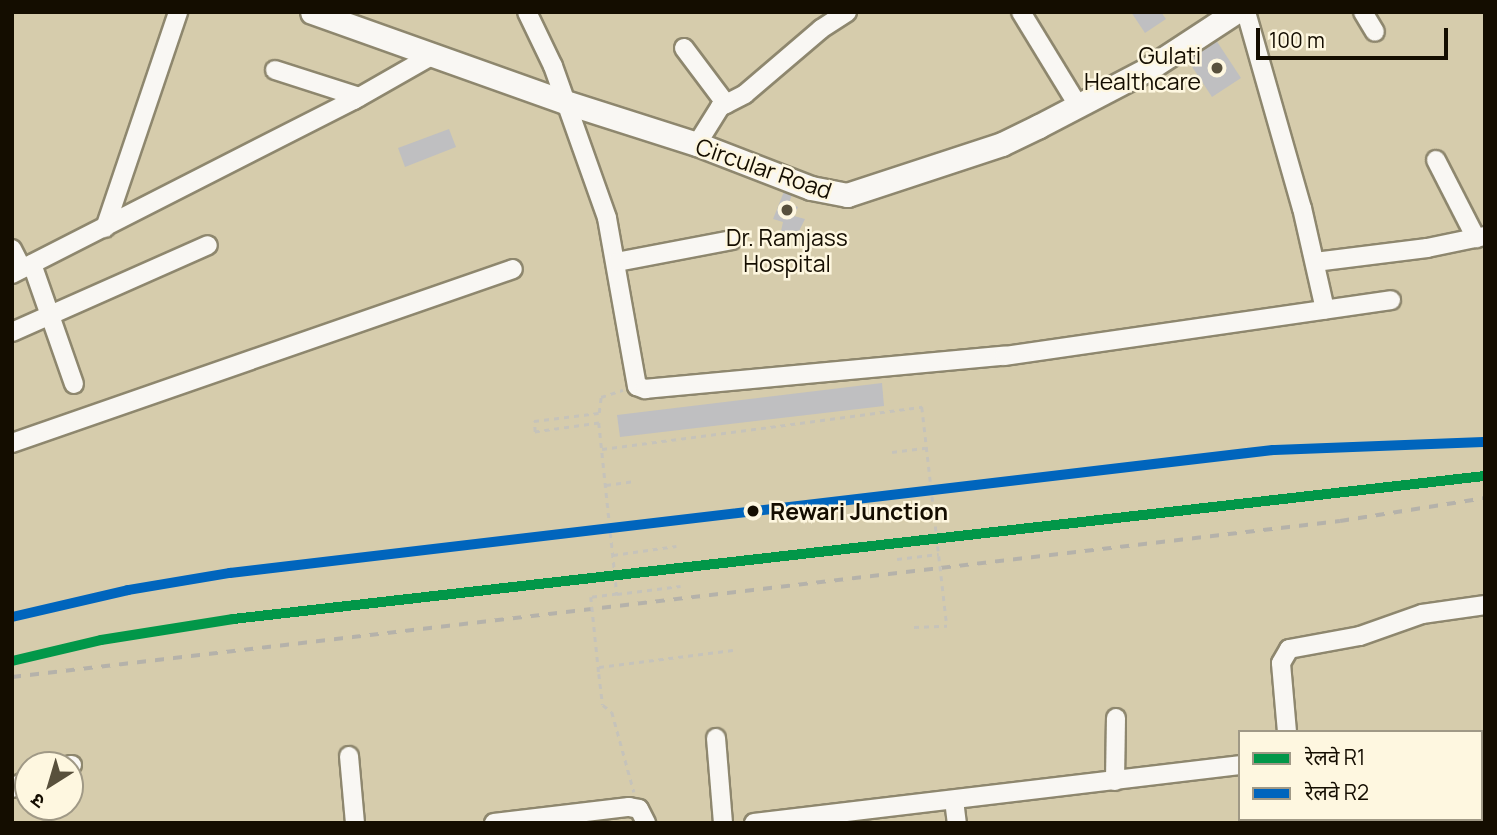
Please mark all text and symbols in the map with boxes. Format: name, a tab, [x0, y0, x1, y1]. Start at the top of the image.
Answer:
scale bar	[1259, 14, 1452, 58]
text: 100 m	[1269, 26, 1325, 54]
place label: Gulati Healthcare	[1084, 41, 1201, 95]
marker: Gulati Healthcare	[1207, 58, 1227, 78]
street label: Circular Road	[692, 132, 836, 204]
marker: Dr. Ramjass Hospital	[777, 200, 797, 220]
place label: Dr. Ramjass Hospital	[726, 223, 848, 277]
place label: Rewari Junction	[770, 497, 948, 525]
marker: Rewari Junction	[742, 500, 764, 522]
legend	[1238, 730, 1483, 821]
text: रेलवे R1	[1305, 743, 1365, 771]
north arrow	[14, 751, 84, 821]
text: रेलवे R2	[1305, 778, 1369, 806]
text: उ	[25, 787, 50, 815]

